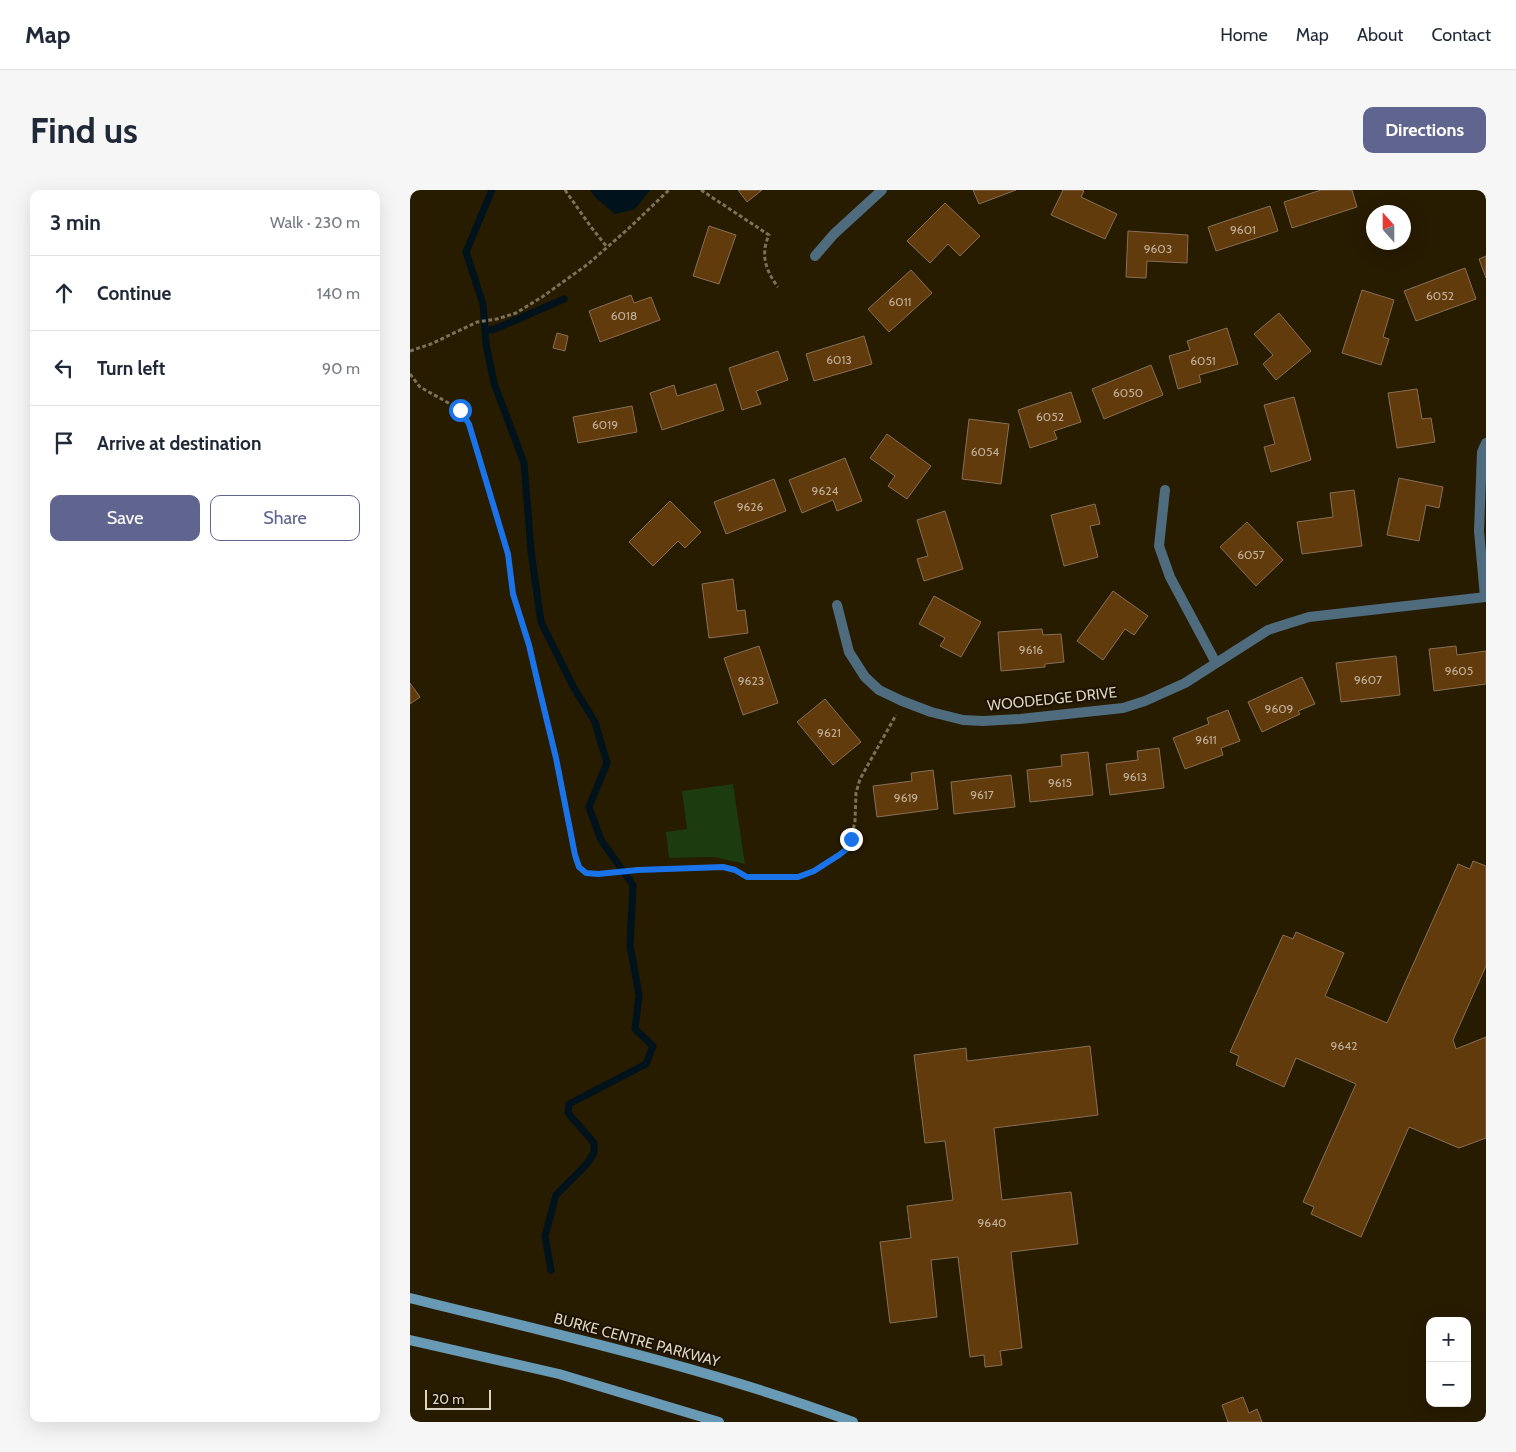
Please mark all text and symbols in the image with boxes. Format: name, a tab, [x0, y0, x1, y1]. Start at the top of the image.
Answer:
text: Map	[25, 20, 71, 49]
text: Home	[1220, 24, 1268, 46]
text: Map	[1296, 24, 1329, 46]
text: About	[1357, 24, 1403, 46]
text: Contact	[1431, 24, 1491, 46]
button: Directions	[1363, 107, 1486, 153]
text: Find us	[30, 109, 138, 152]
north arrow	[1366, 205, 1411, 250]
text: 3 min	[50, 210, 101, 235]
text: Walk · 230 m	[270, 213, 360, 232]
house number: 9601	[1230, 222, 1256, 237]
house number: 9603	[1144, 241, 1172, 256]
icon: ahead	[50, 279, 78, 307]
text: Continue	[97, 282, 171, 305]
text: 140 m	[317, 284, 360, 303]
house number: 6052	[1426, 288, 1454, 303]
house number: 6011	[888, 294, 912, 309]
house number: 6018	[611, 308, 637, 323]
house number: 6013	[826, 352, 852, 367]
house number: 6051	[1190, 353, 1216, 368]
icon: left	[50, 354, 78, 382]
text: Turn left	[97, 357, 165, 380]
text: 90 m	[322, 359, 360, 378]
house number: 6050	[1113, 385, 1143, 400]
route start	[449, 399, 472, 422]
house number: 6052	[1036, 409, 1064, 424]
house number: 6019	[592, 417, 618, 432]
icon: arrive	[50, 429, 78, 457]
text: Arrive at destination	[97, 432, 261, 455]
house number: 6054	[971, 444, 999, 459]
house number: 9624	[812, 483, 838, 498]
button: Save	[50, 495, 200, 541]
button: Share	[210, 495, 360, 541]
house number: 9626	[737, 499, 764, 514]
house number: 6057	[1237, 547, 1265, 562]
house number: 9616	[1019, 642, 1043, 657]
house number: 9605	[1445, 663, 1473, 678]
house number: 9607	[1354, 672, 1382, 687]
house number: 9623	[738, 673, 764, 688]
street label: WOODEDGE DRIVE	[986, 683, 1118, 715]
house number: 9609	[1265, 701, 1294, 716]
house number: 9621	[817, 725, 841, 740]
house number: 9611	[1195, 732, 1217, 747]
house number: 9613	[1123, 769, 1147, 784]
house number: 9615	[1048, 775, 1072, 790]
house number: 9617	[970, 787, 994, 802]
house number: 9619	[894, 790, 918, 805]
route end	[840, 828, 863, 851]
house number: 9642	[1331, 1038, 1357, 1053]
house number: 9640	[978, 1215, 1006, 1230]
street label: BURKE CENTRE PARKWAY	[552, 1309, 722, 1371]
map controls	[1426, 1317, 1471, 1407]
button: +	[1426, 1317, 1471, 1362]
button: −	[1426, 1362, 1471, 1407]
scale bar	[425, 1387, 491, 1410]
text: 20 m	[432, 1390, 465, 1408]

